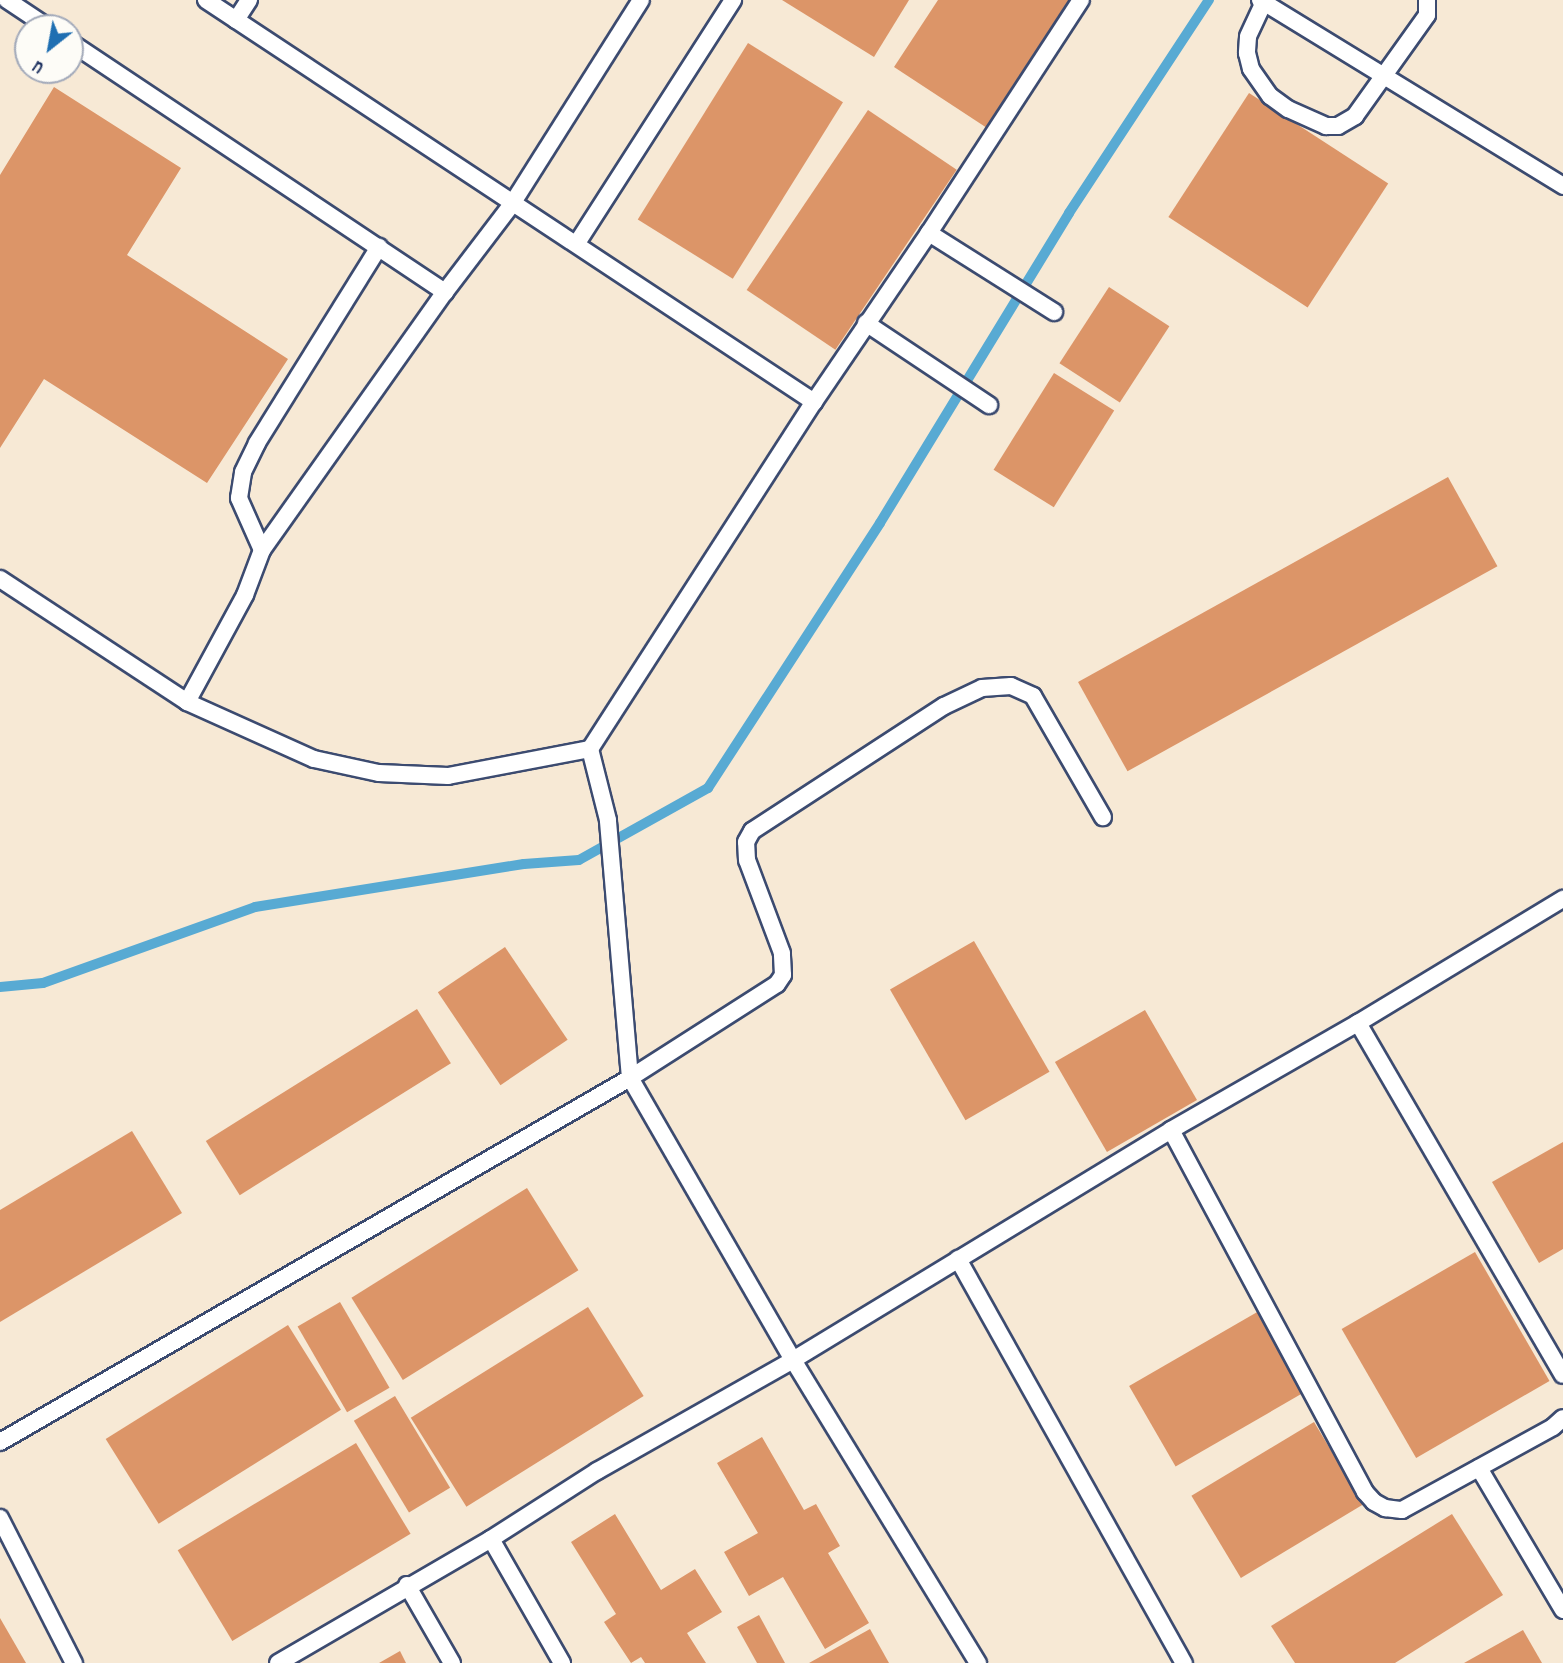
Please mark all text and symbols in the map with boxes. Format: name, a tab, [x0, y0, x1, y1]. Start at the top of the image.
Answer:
north arrow	[14, 14, 84, 84]
text: U	[28, 52, 50, 80]

